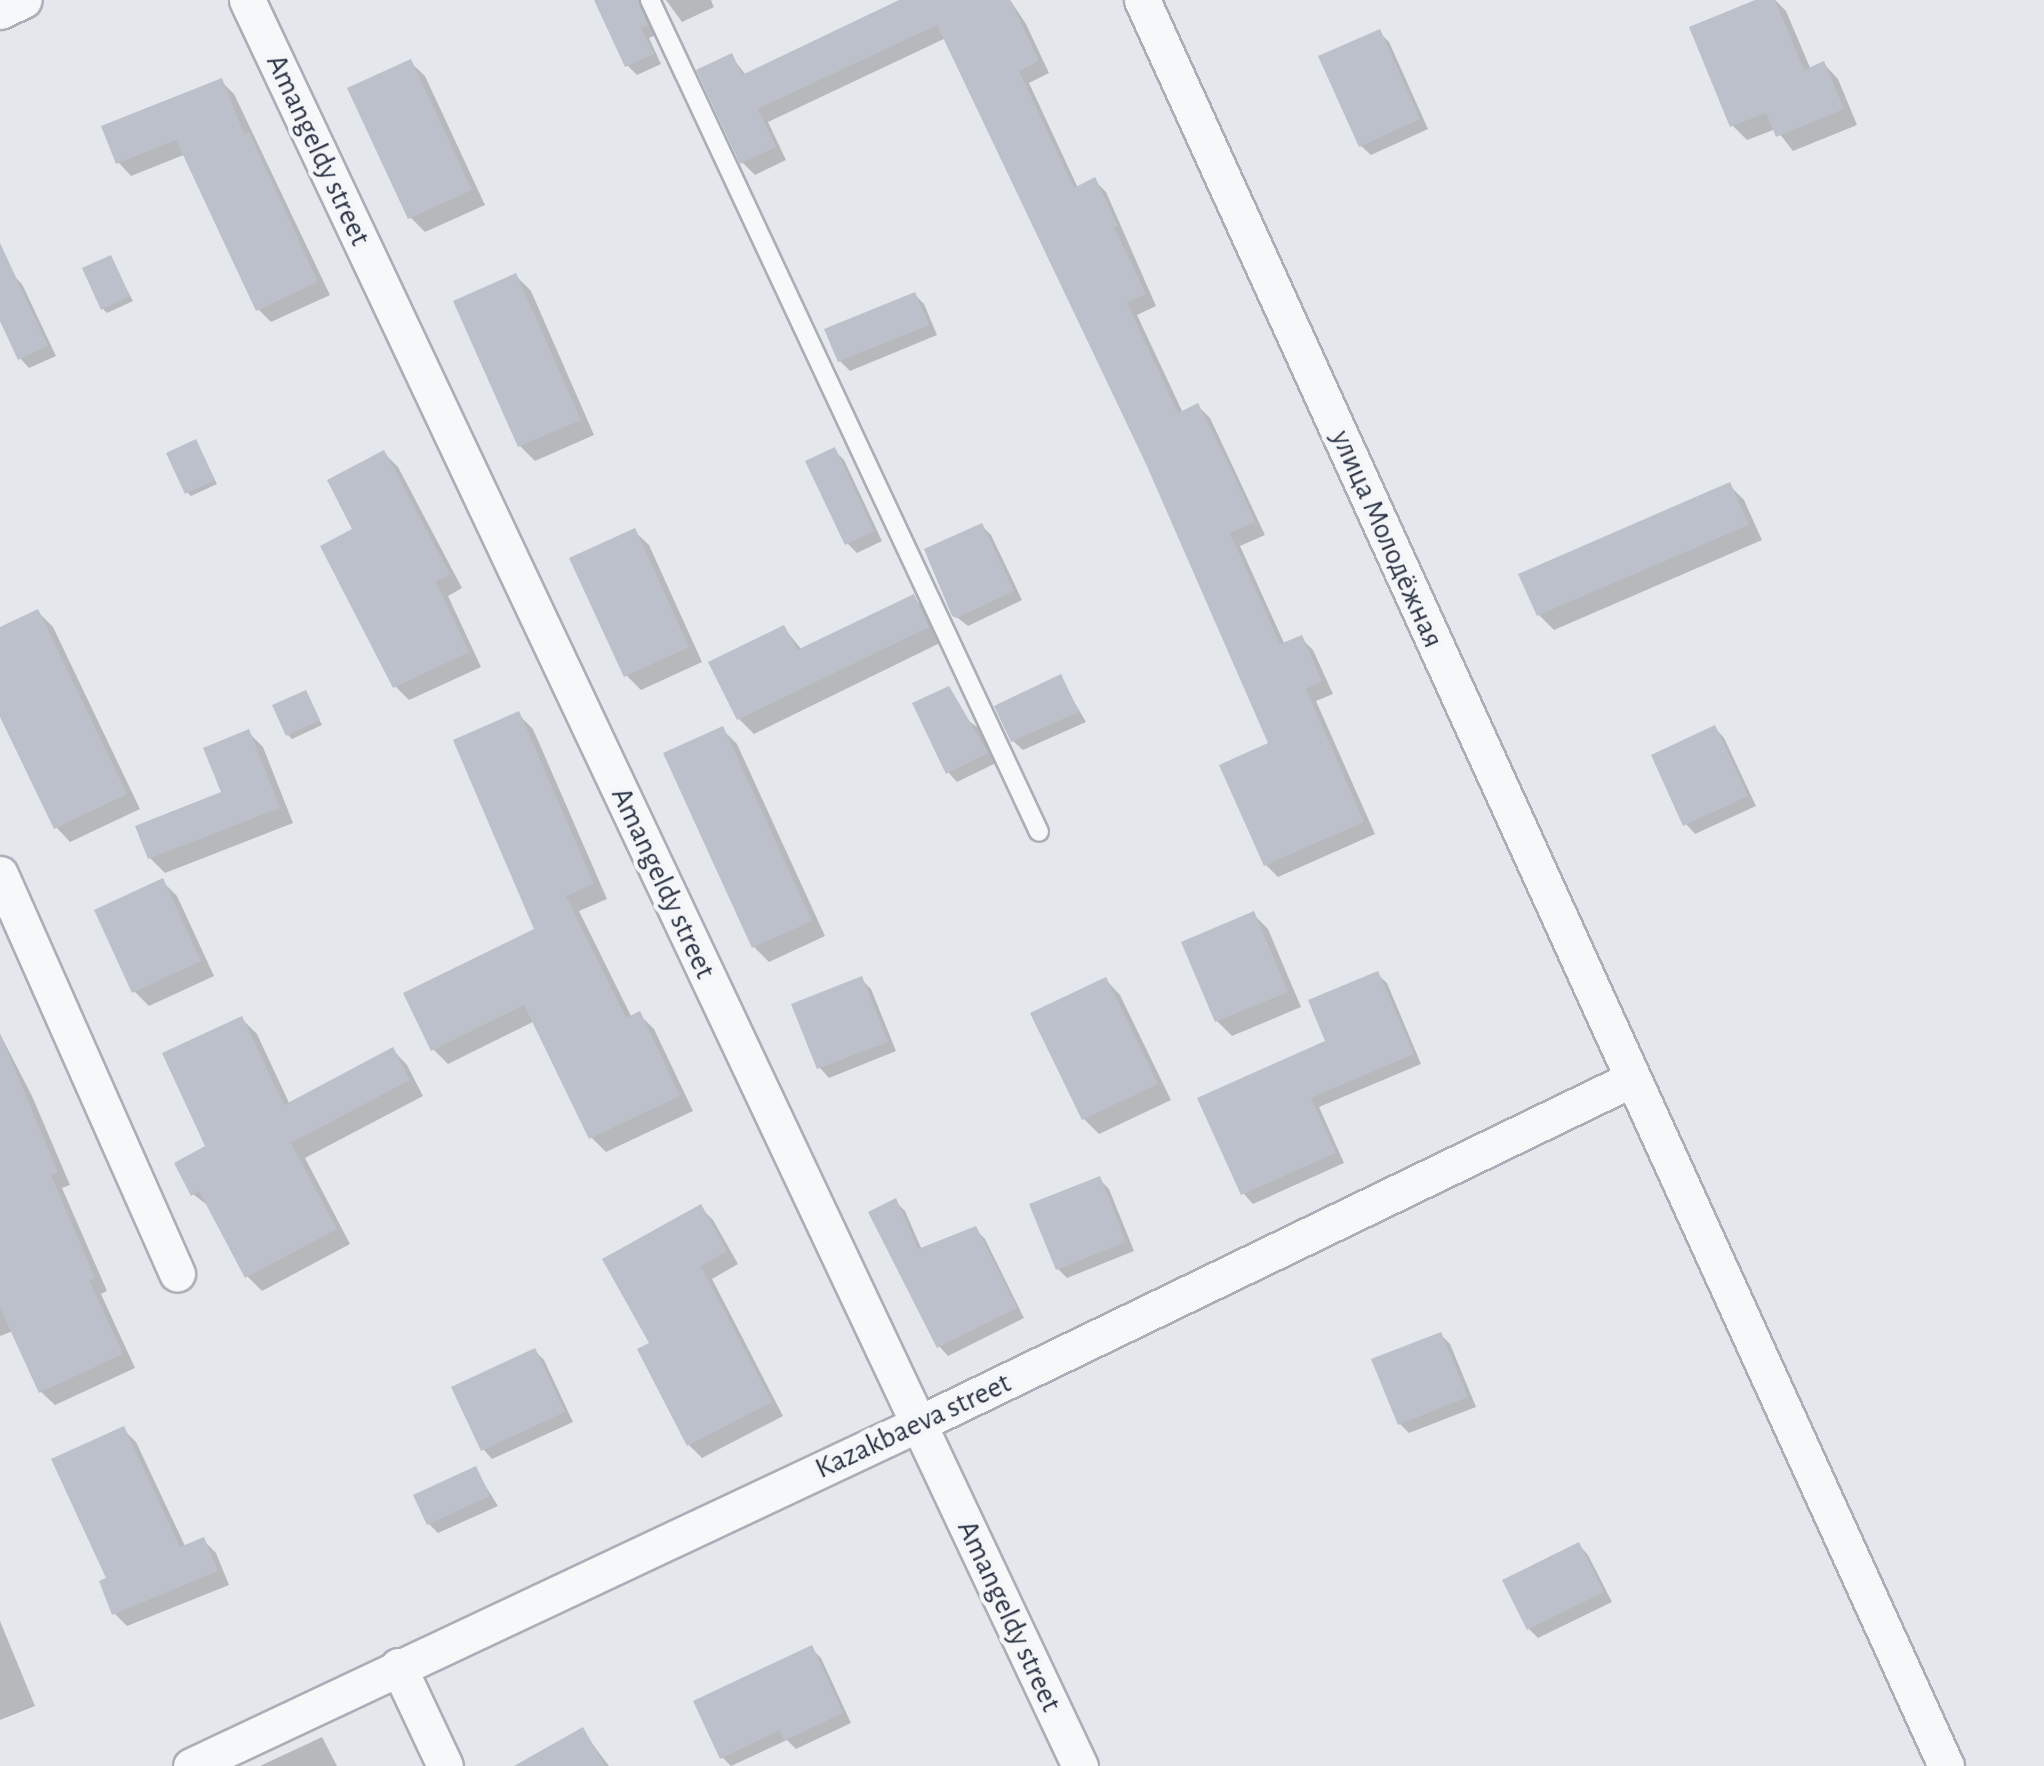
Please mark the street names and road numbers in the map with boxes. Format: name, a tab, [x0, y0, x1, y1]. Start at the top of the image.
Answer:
street label: Amangeldy street	[258, 49, 378, 251]
street label: улица Молодёжная	[1323, 425, 1451, 653]
street label: Amangeldy street	[603, 782, 723, 984]
street label: Kazakbaeva street	[810, 1365, 1016, 1487]
street label: Amangeldy street	[949, 1515, 1069, 1717]

